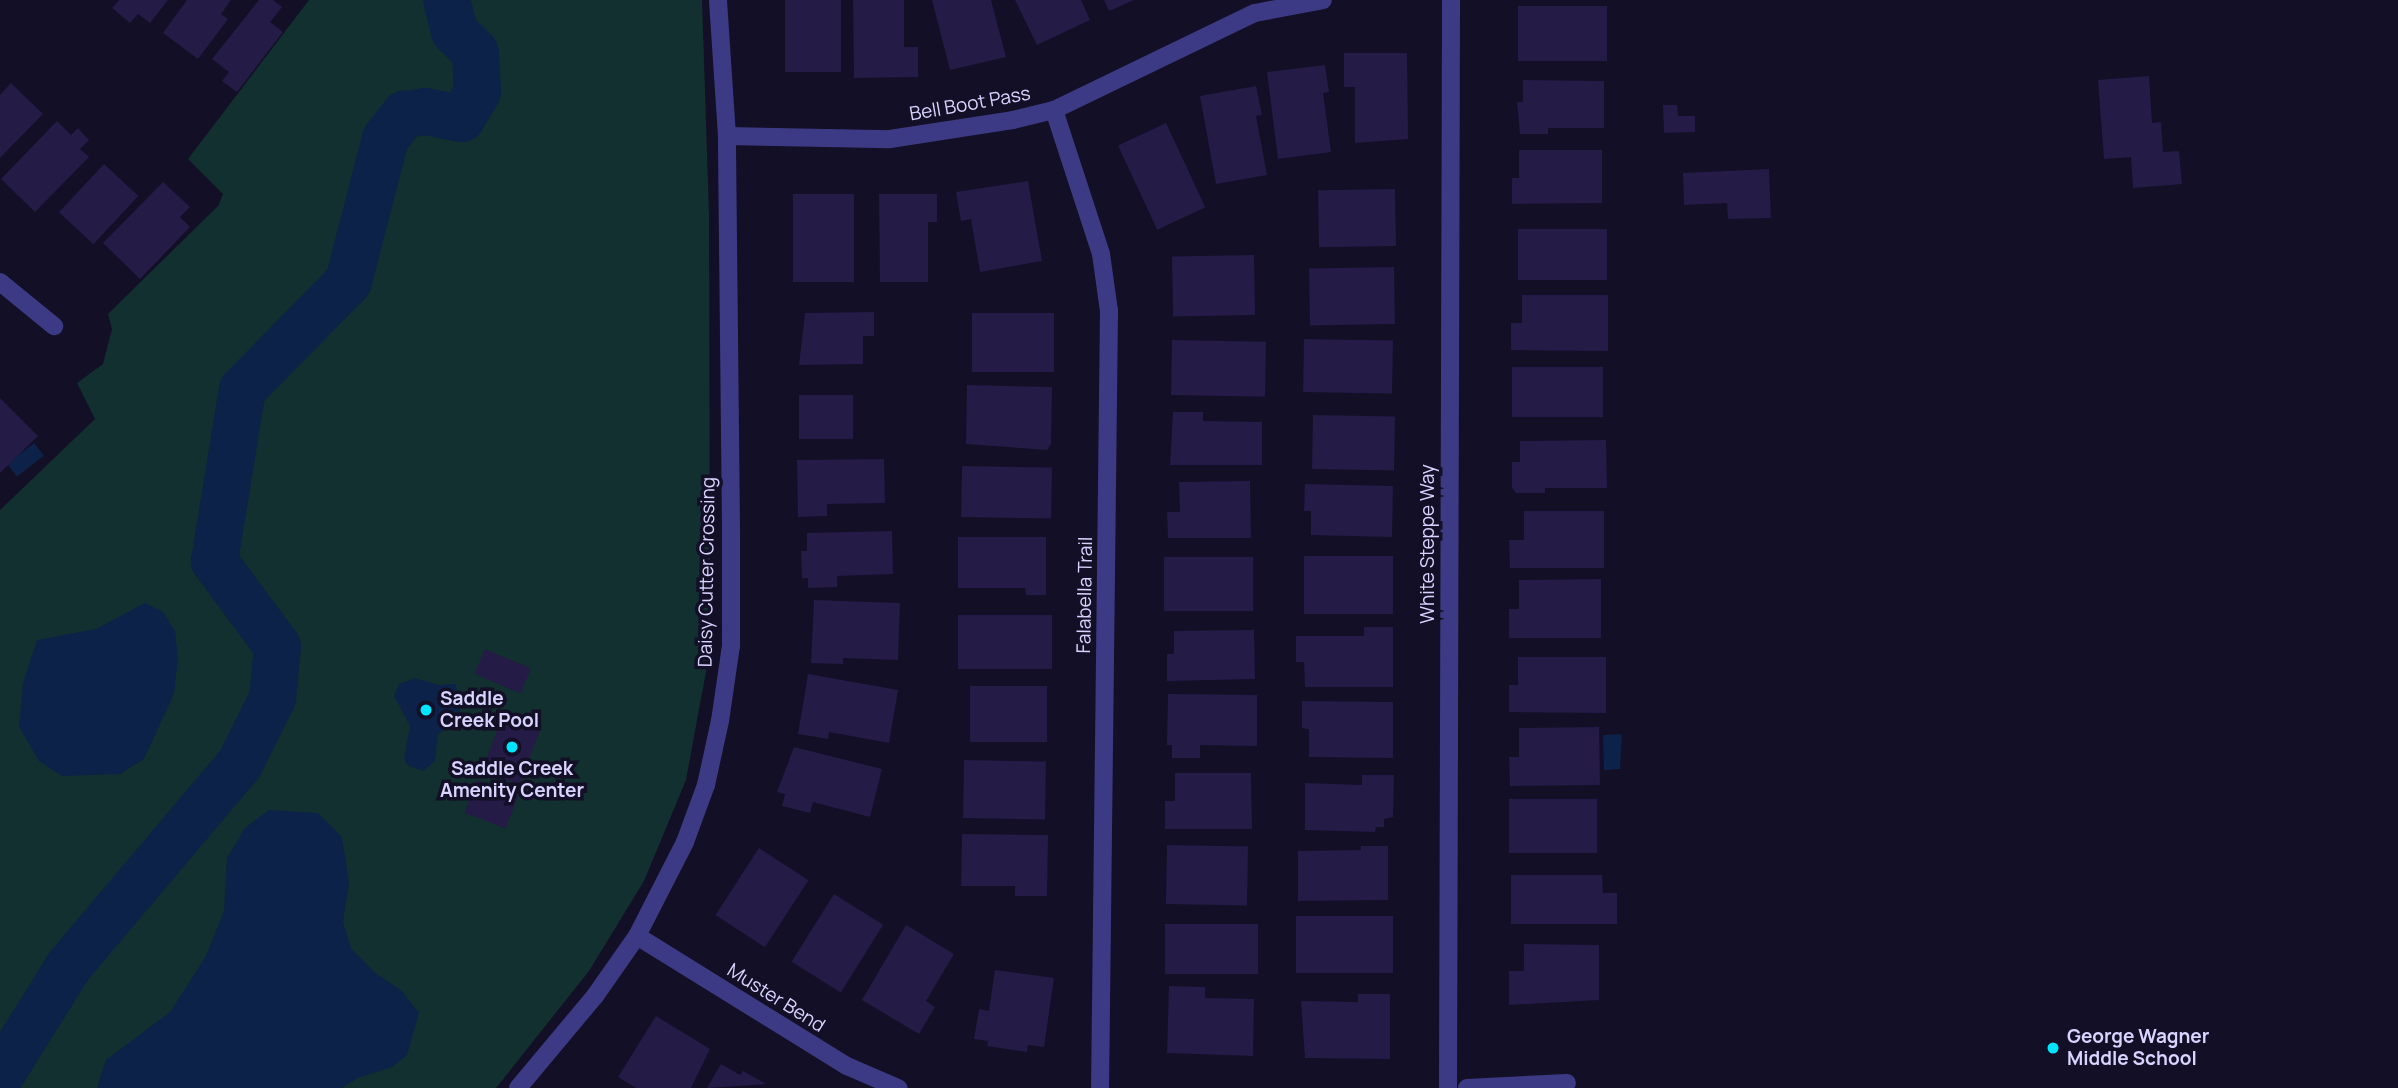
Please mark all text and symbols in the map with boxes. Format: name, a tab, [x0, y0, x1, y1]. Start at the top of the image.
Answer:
street label: Bell Boot Pass	[908, 82, 1032, 126]
street label: White Steppe Way	[1417, 464, 1439, 624]
street label: Daisy Cutter Crossing	[694, 477, 720, 667]
street label: Falabella Trail	[1073, 537, 1097, 653]
place label: Saddle Creek Pool	[440, 688, 539, 732]
marker: Saddle Creek Pool	[418, 702, 434, 718]
marker: Saddle Creek Amenity Center	[504, 739, 520, 755]
place label: Saddle Creek Amenity Center	[440, 758, 584, 802]
street label: Muster Bend	[723, 959, 829, 1037]
place label: George Wagner Middle School	[2067, 1026, 2209, 1070]
marker: George Wagner Middle School	[2045, 1040, 2061, 1056]

